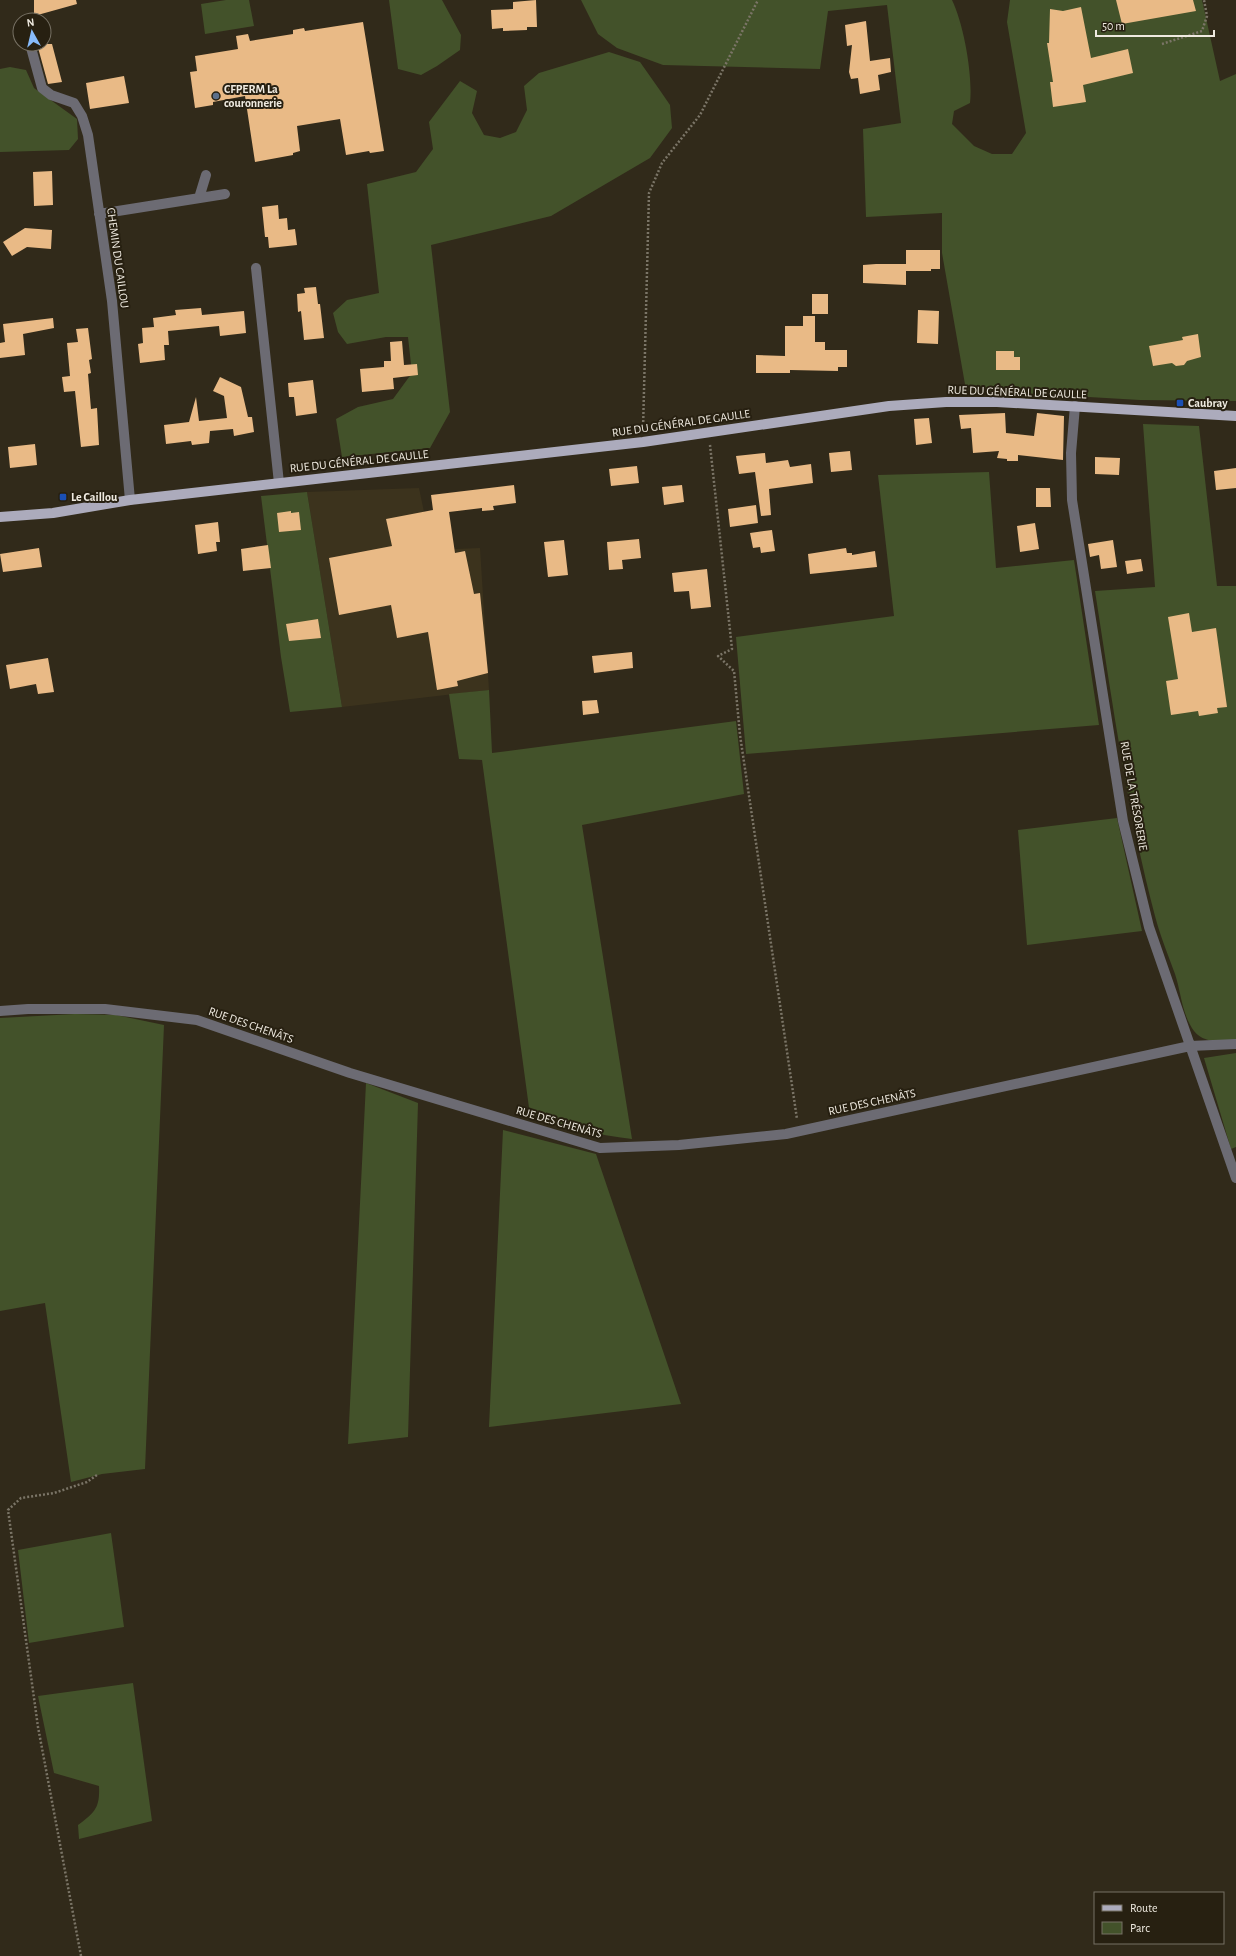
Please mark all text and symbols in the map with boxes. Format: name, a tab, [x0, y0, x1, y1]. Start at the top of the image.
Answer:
north arrow	[12, 12, 52, 52]
scale bar	[1096, 12, 1214, 38]
text: N	[26, 17, 35, 29]
text: 50 m	[1102, 20, 1125, 32]
place label: CFPERM La couronnerie	[224, 83, 282, 109]
marker: CFPERM La couronnerie	[211, 91, 221, 101]
street label: CHEMIN DU CAILLOU	[105, 207, 131, 309]
street label: RUE DU GÉNÉRAL DE GAULLE	[947, 383, 1087, 400]
place label: Caubray	[1188, 397, 1228, 410]
marker: Caubray	[1175, 398, 1185, 408]
street label: RUE DU GÉNÉRAL DE GAULLE	[611, 406, 751, 439]
street label: RUE DU GÉNÉRAL DE GAULLE	[289, 447, 429, 474]
place label: Le Caillou	[71, 491, 118, 503]
marker: Le Caillou	[58, 492, 68, 502]
street label: RUE DE LA TRÉSORERIE	[1118, 740, 1151, 852]
street label: RUE DES CHENÂTS	[207, 1004, 296, 1045]
street label: RUE DES CHENÂTS	[827, 1086, 917, 1117]
street label: RUE DES CHENÂTS	[515, 1103, 604, 1140]
legend	[1094, 1892, 1224, 1944]
text: Route	[1130, 1902, 1157, 1914]
text: Parc	[1130, 1922, 1150, 1934]

